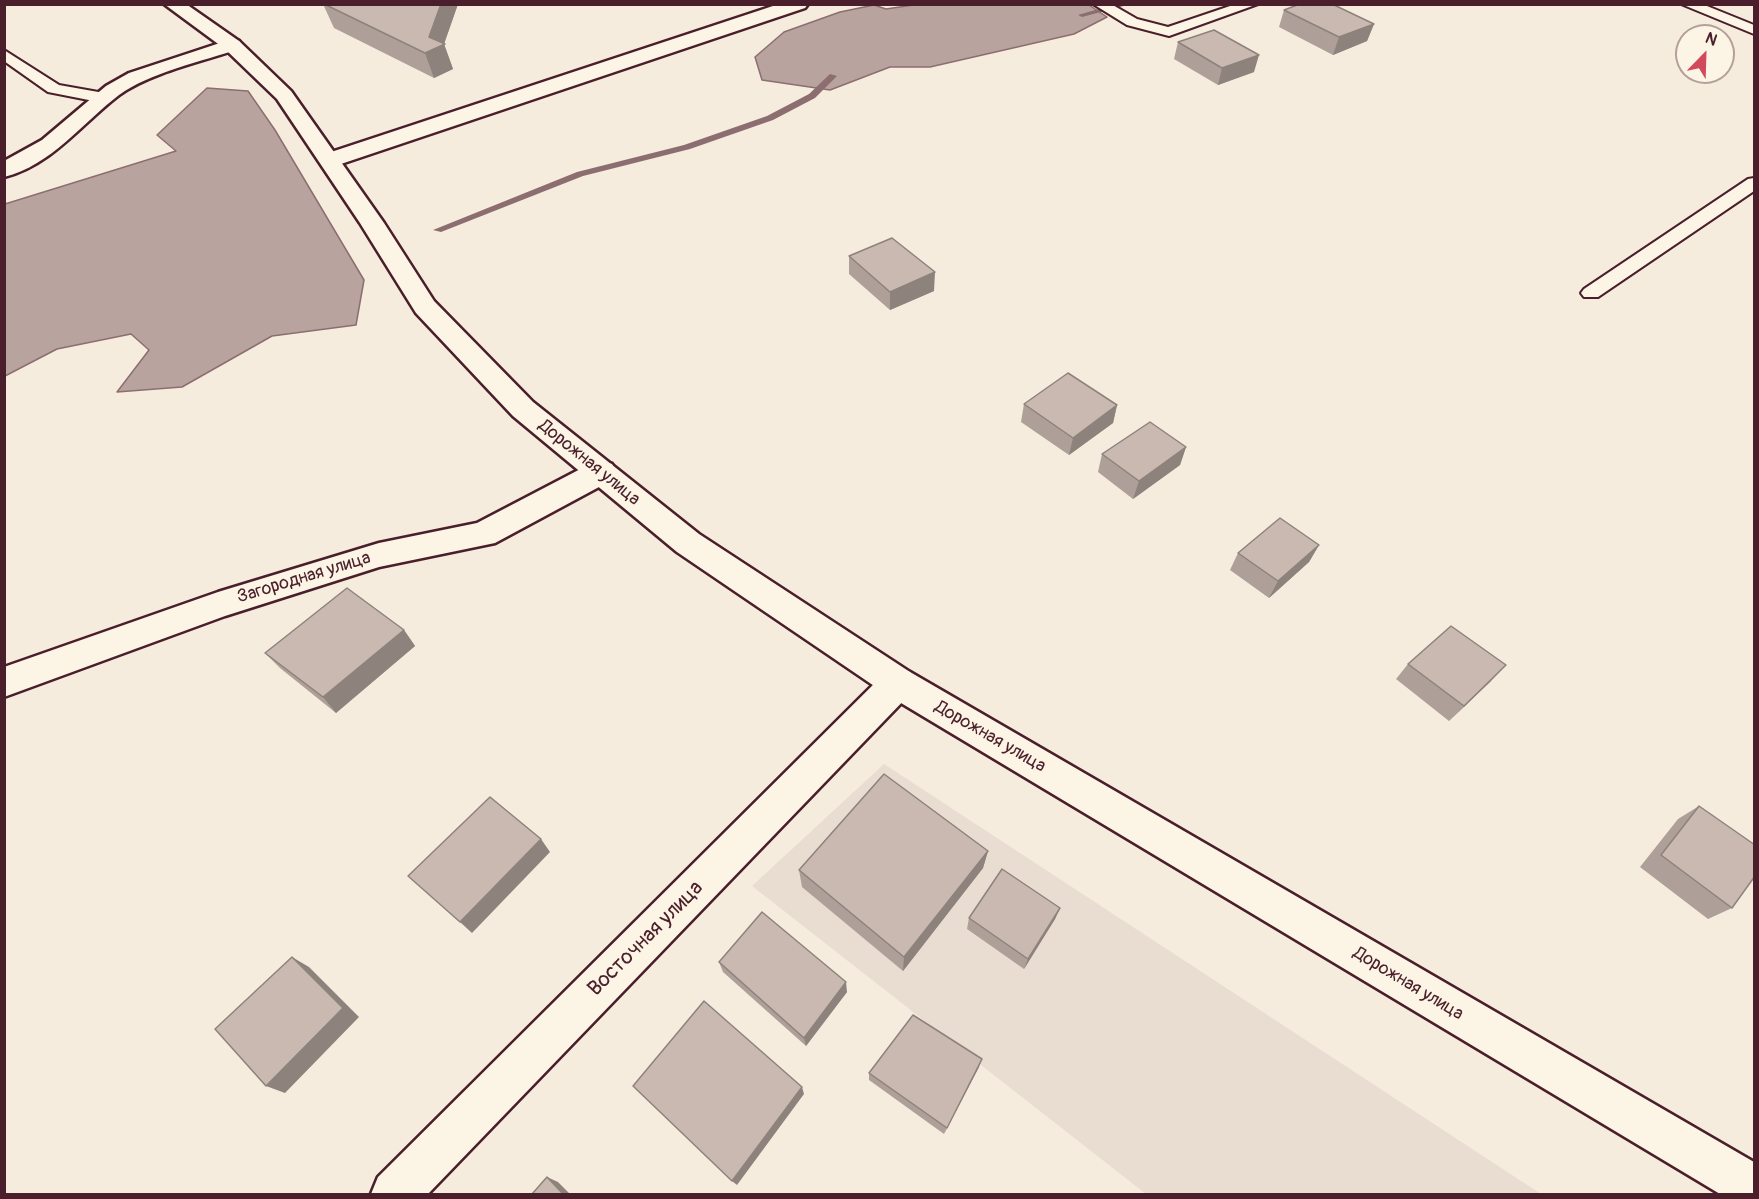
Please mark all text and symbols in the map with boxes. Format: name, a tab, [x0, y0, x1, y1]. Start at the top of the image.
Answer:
north arrow	[1675, 24, 1735, 84]
text: N	[1702, 28, 1720, 51]
street label: Дорожная улица	[534, 415, 644, 511]
street label: Загородная улица	[235, 547, 373, 609]
street label: Дорожная улица	[931, 696, 1049, 778]
street label: Восточная улица	[583, 876, 709, 1002]
street label: Дорожная улица	[1349, 943, 1467, 1025]

